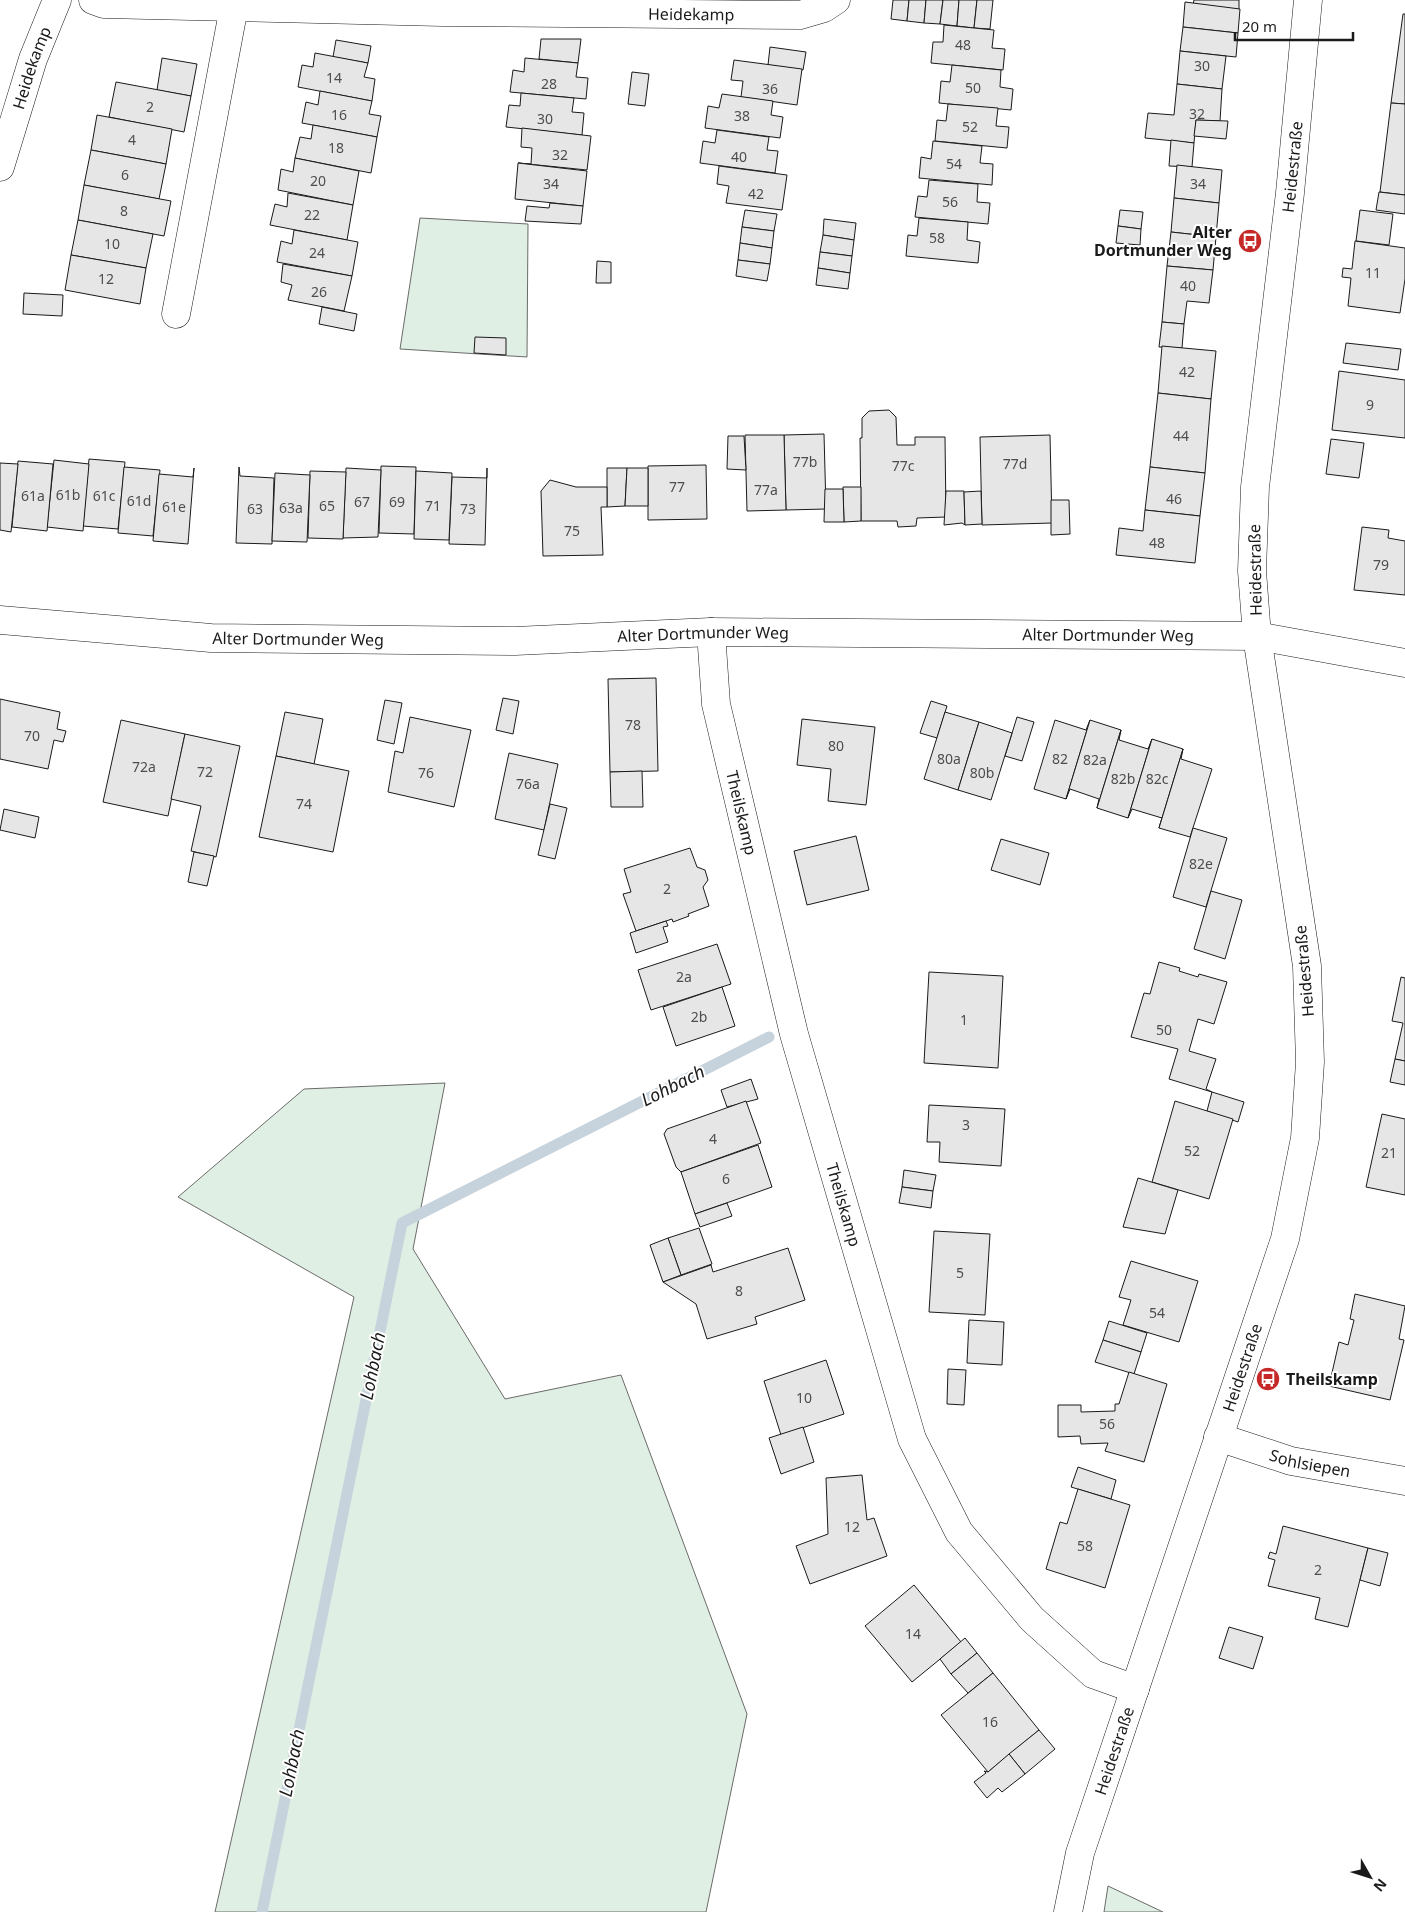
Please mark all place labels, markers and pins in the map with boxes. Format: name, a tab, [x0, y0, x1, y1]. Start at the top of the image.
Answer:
place label: Alter Dortmunder Weg	[1094, 221, 1232, 261]
bus stop icon: Alter Dortmunder Weg	[1237, 228, 1263, 254]
bus stop icon: Theilskamp	[1255, 1366, 1281, 1392]
place label: Theilskamp	[1286, 1368, 1378, 1390]

